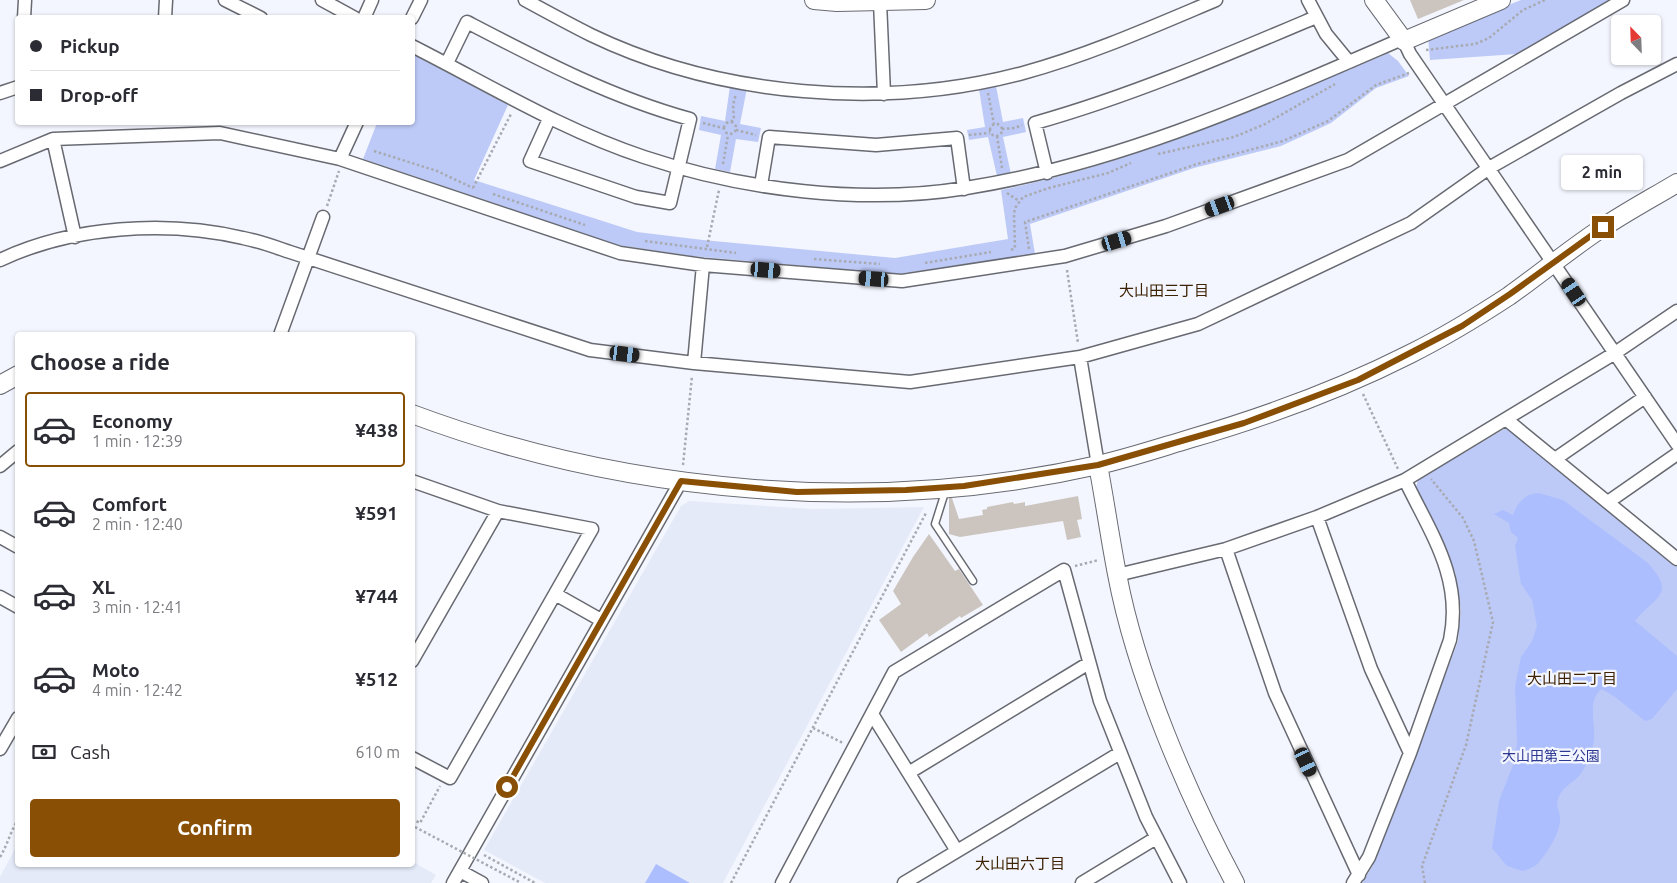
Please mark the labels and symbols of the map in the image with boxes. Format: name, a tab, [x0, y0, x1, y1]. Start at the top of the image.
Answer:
north arrow	[1611, 15, 1661, 65]
callout: 2 min	[1562, 154, 1644, 190]
car	[1203, 194, 1236, 218]
route end	[1592, 216, 1614, 238]
car	[1100, 229, 1133, 253]
car	[750, 261, 781, 279]
car	[858, 270, 889, 288]
car	[1559, 275, 1588, 309]
district label: 大山田三丁目	[1119, 282, 1209, 299]
car	[609, 345, 640, 363]
district label: 大山田二丁目	[1527, 670, 1617, 687]
car	[1292, 745, 1319, 779]
park label: 大山田第三公園	[1502, 748, 1600, 764]
route start	[496, 776, 518, 798]
district label: 大山田六丁目	[975, 855, 1065, 872]

